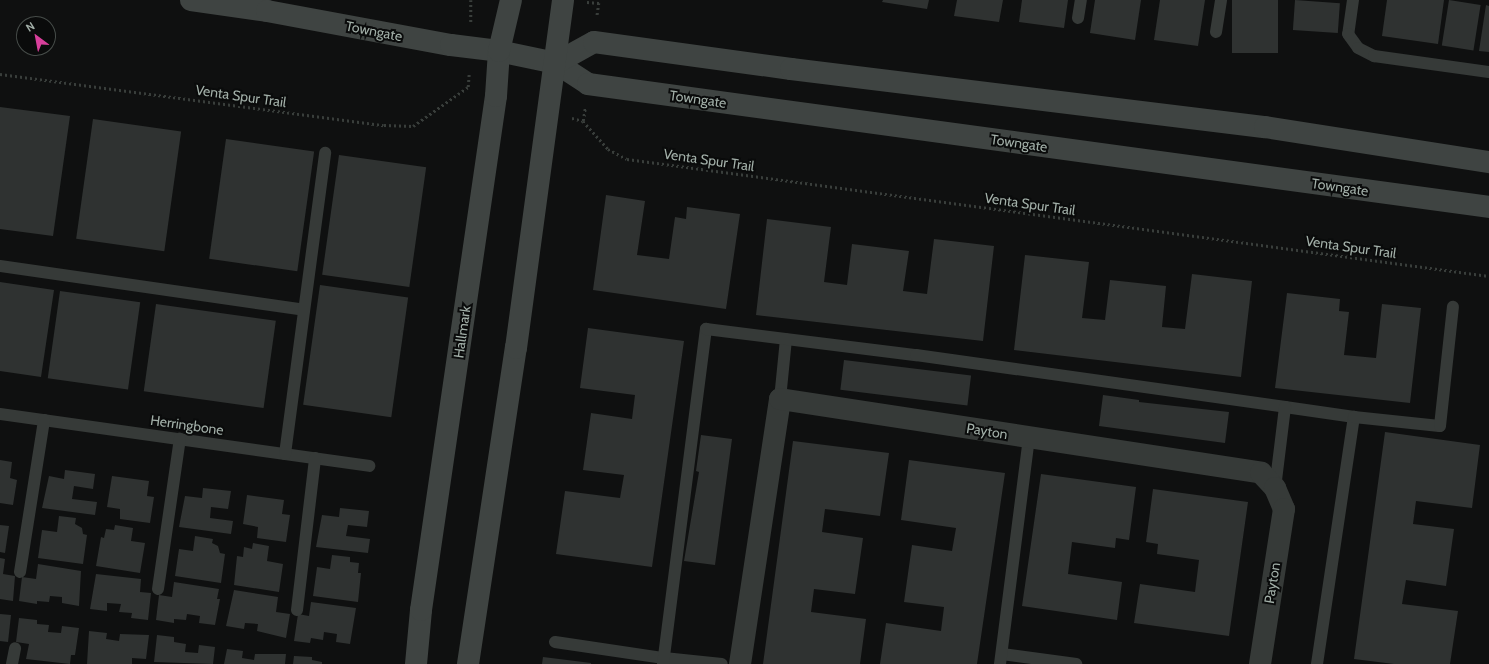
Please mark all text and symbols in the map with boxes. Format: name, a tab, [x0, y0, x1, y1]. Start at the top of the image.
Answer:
north arrow	[16, 16, 56, 56]
street label: Towngate	[344, 17, 404, 45]
text: N	[23, 19, 37, 35]
street label: Venta Spur Trail	[195, 81, 287, 111]
street label: Towngate	[668, 87, 728, 111]
street label: Towngate	[989, 131, 1049, 155]
street label: Venta Spur Trail	[663, 145, 755, 175]
street label: Towngate	[1310, 175, 1370, 199]
street label: Venta Spur Trail	[984, 189, 1076, 219]
street label: Venta Spur Trail	[1305, 232, 1397, 262]
street label: Hallmark	[450, 305, 474, 359]
street label: Herringbone	[149, 412, 225, 438]
street label: Payton	[965, 419, 1009, 443]
street label: Payton	[1260, 561, 1284, 605]

